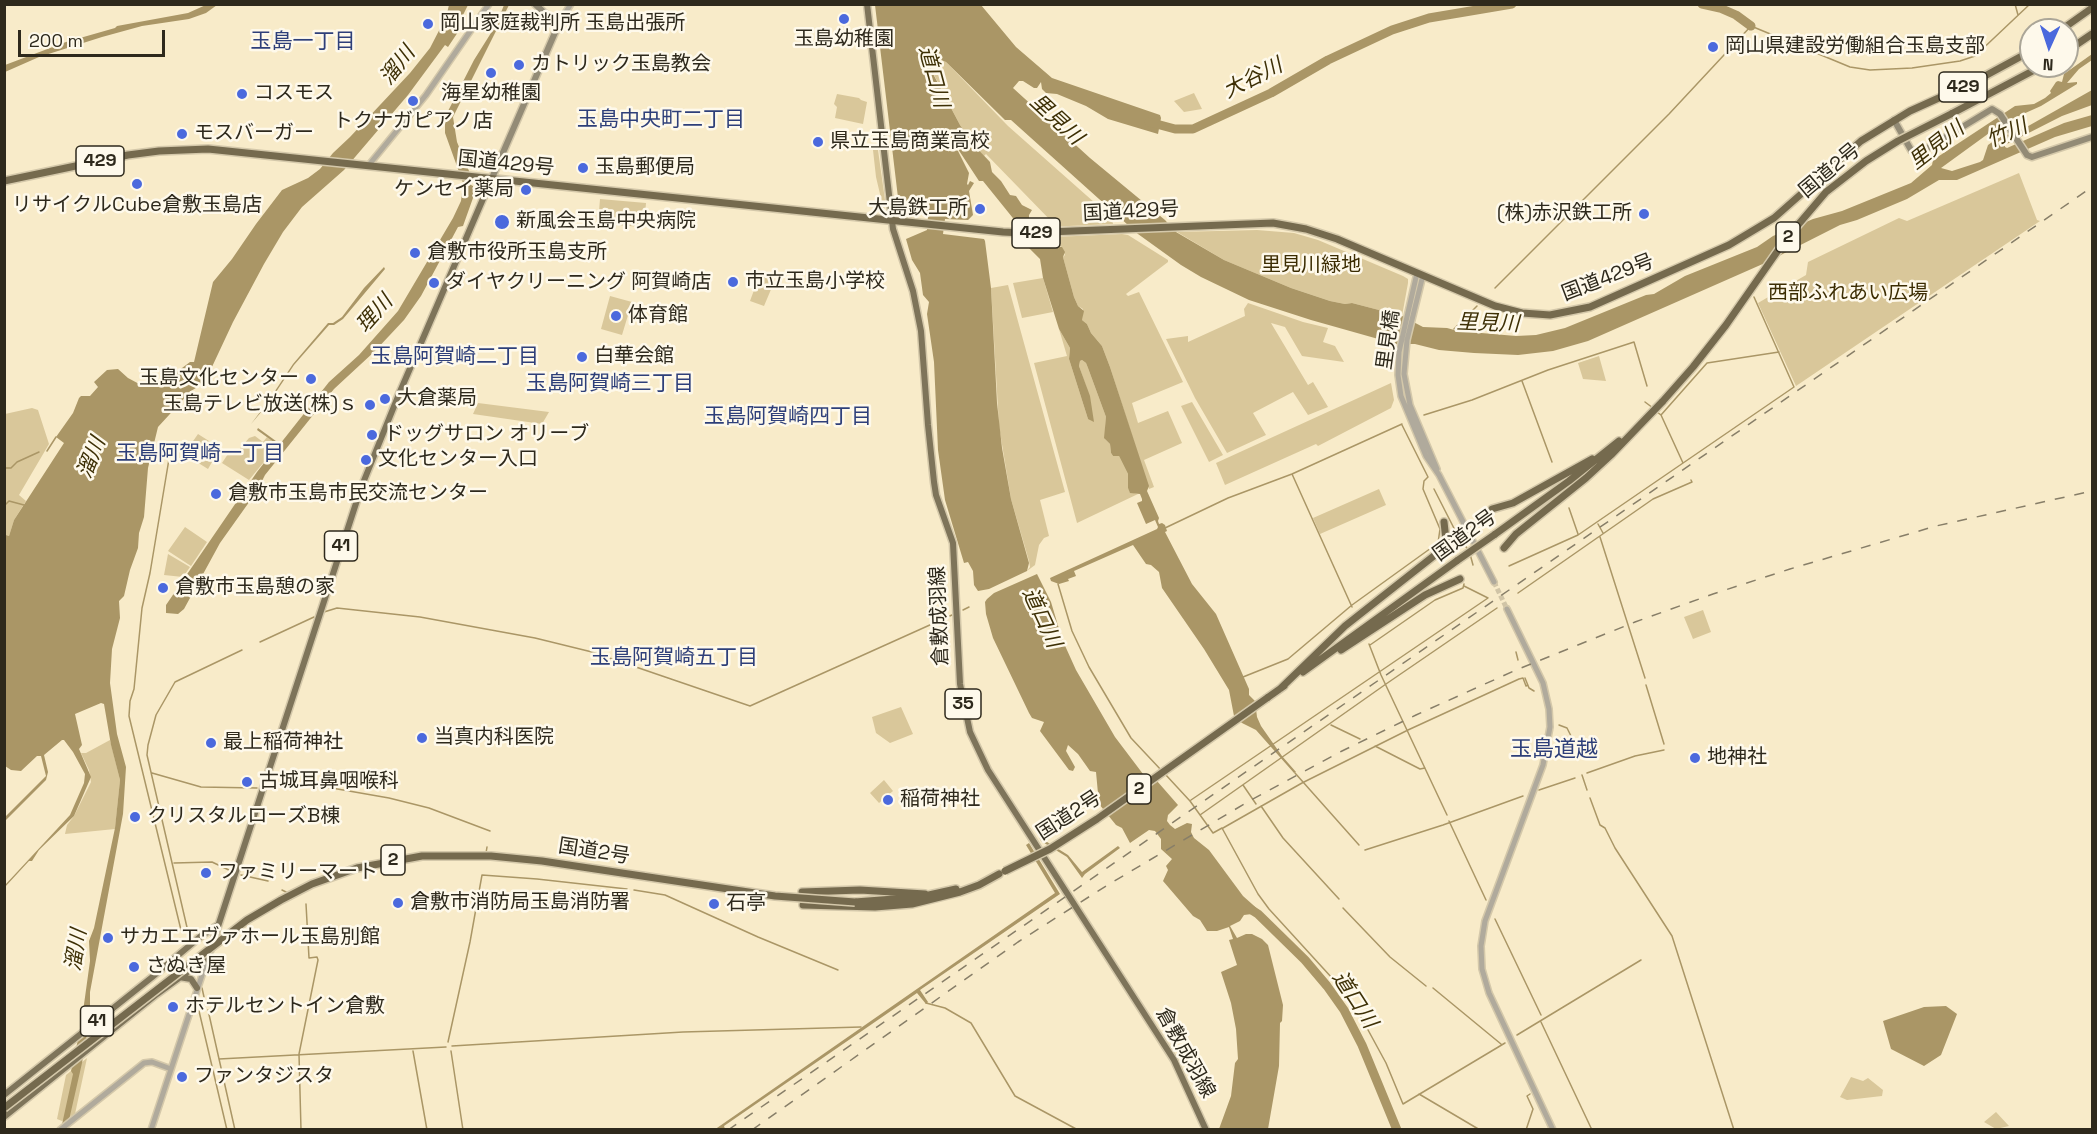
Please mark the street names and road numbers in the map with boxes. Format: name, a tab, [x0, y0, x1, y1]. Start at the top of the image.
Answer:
road number: 429	[1939, 72, 1987, 102]
street label: 国道2号	[1795, 139, 1865, 203]
road number: 429	[76, 146, 124, 176]
street label: 国道429号	[457, 147, 555, 181]
street label: 国道429号	[1082, 197, 1180, 227]
road number: 429	[1012, 218, 1060, 248]
road number: 2	[1776, 222, 1800, 252]
street label: 国道429号	[1559, 249, 1657, 307]
street label: 里見橋	[1373, 309, 1405, 371]
street label: 国道2号	[1429, 505, 1501, 567]
road number: 41	[324, 531, 358, 561]
street label: 倉敷成羽線	[926, 566, 954, 666]
road number: 35	[945, 689, 981, 719]
road number: 2	[1127, 774, 1151, 804]
street label: 国道2号	[1032, 786, 1106, 846]
street label: 国道2号	[557, 835, 631, 869]
road number: 2	[381, 845, 405, 875]
street label: 倉敷成羽線	[1150, 1003, 1220, 1103]
road number: 41	[80, 1006, 114, 1036]

